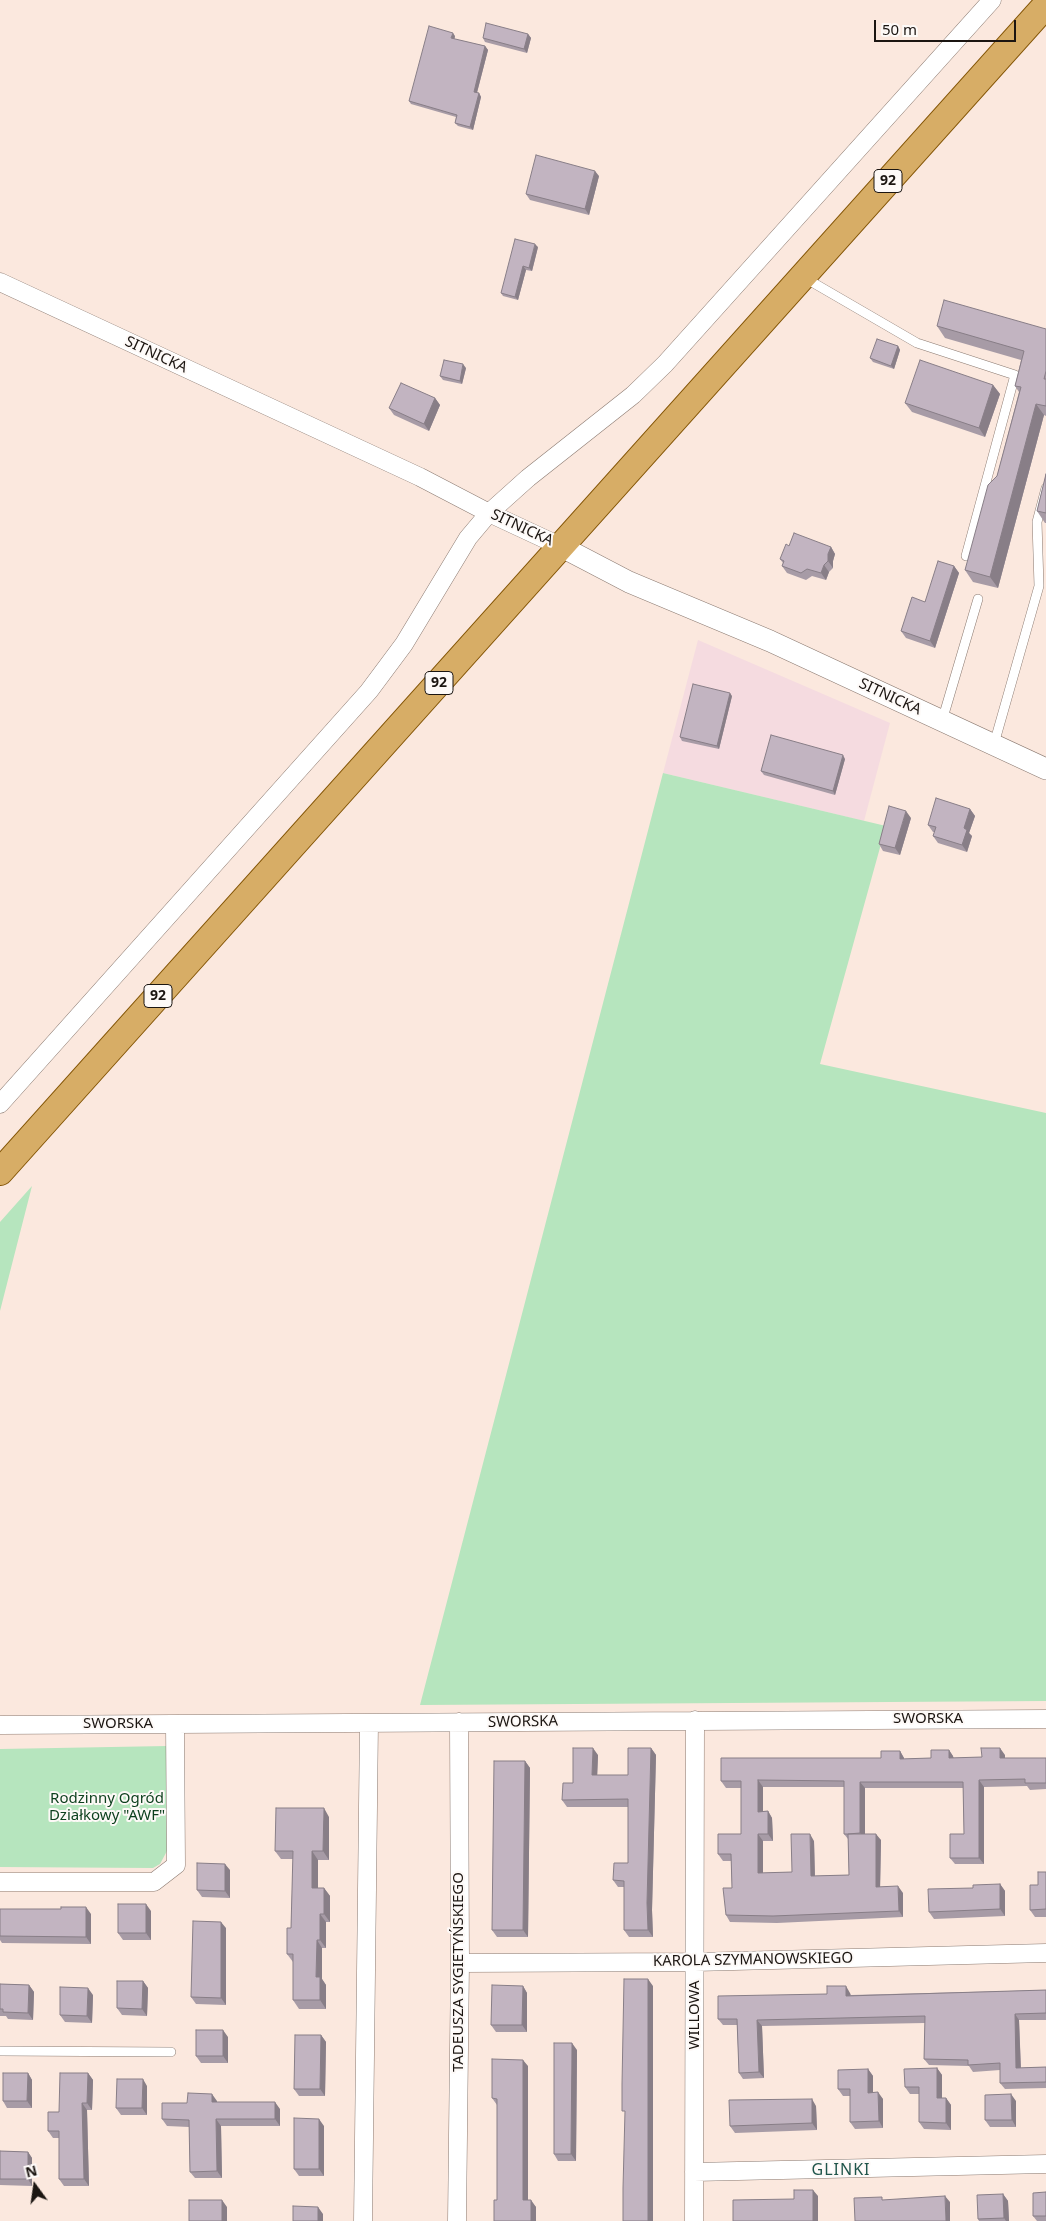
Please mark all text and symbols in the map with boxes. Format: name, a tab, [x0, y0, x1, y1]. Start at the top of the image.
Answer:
scale bar	[876, 10, 1018, 42]
text: 50 m	[882, 19, 917, 39]
road number: 92	[874, 170, 902, 192]
street label: SITNICKA	[122, 333, 190, 377]
street label: SITNICKA	[488, 506, 556, 550]
road number: 92	[425, 671, 453, 694]
street label: SITNICKA	[856, 675, 924, 719]
road number: 92	[144, 984, 172, 1008]
street label: SWORSKA	[893, 1710, 963, 1728]
street label: SWORSKA	[488, 1712, 558, 1732]
street label: SWORSKA	[83, 1715, 153, 1733]
park label: Rodzinny Ogród Działkowy "AWF"	[49, 1790, 165, 1825]
street label: TADEUSZA SYGIETYŃSKIEGO	[450, 1872, 468, 2072]
street label: KAROLA SZYMANOWSKIEGO	[653, 1949, 853, 1971]
street label: WILLOWA	[686, 1981, 704, 2049]
text: N	[23, 2160, 39, 2182]
district label: GLINKI	[811, 2160, 871, 2180]
north arrow	[10, 2161, 60, 2211]

